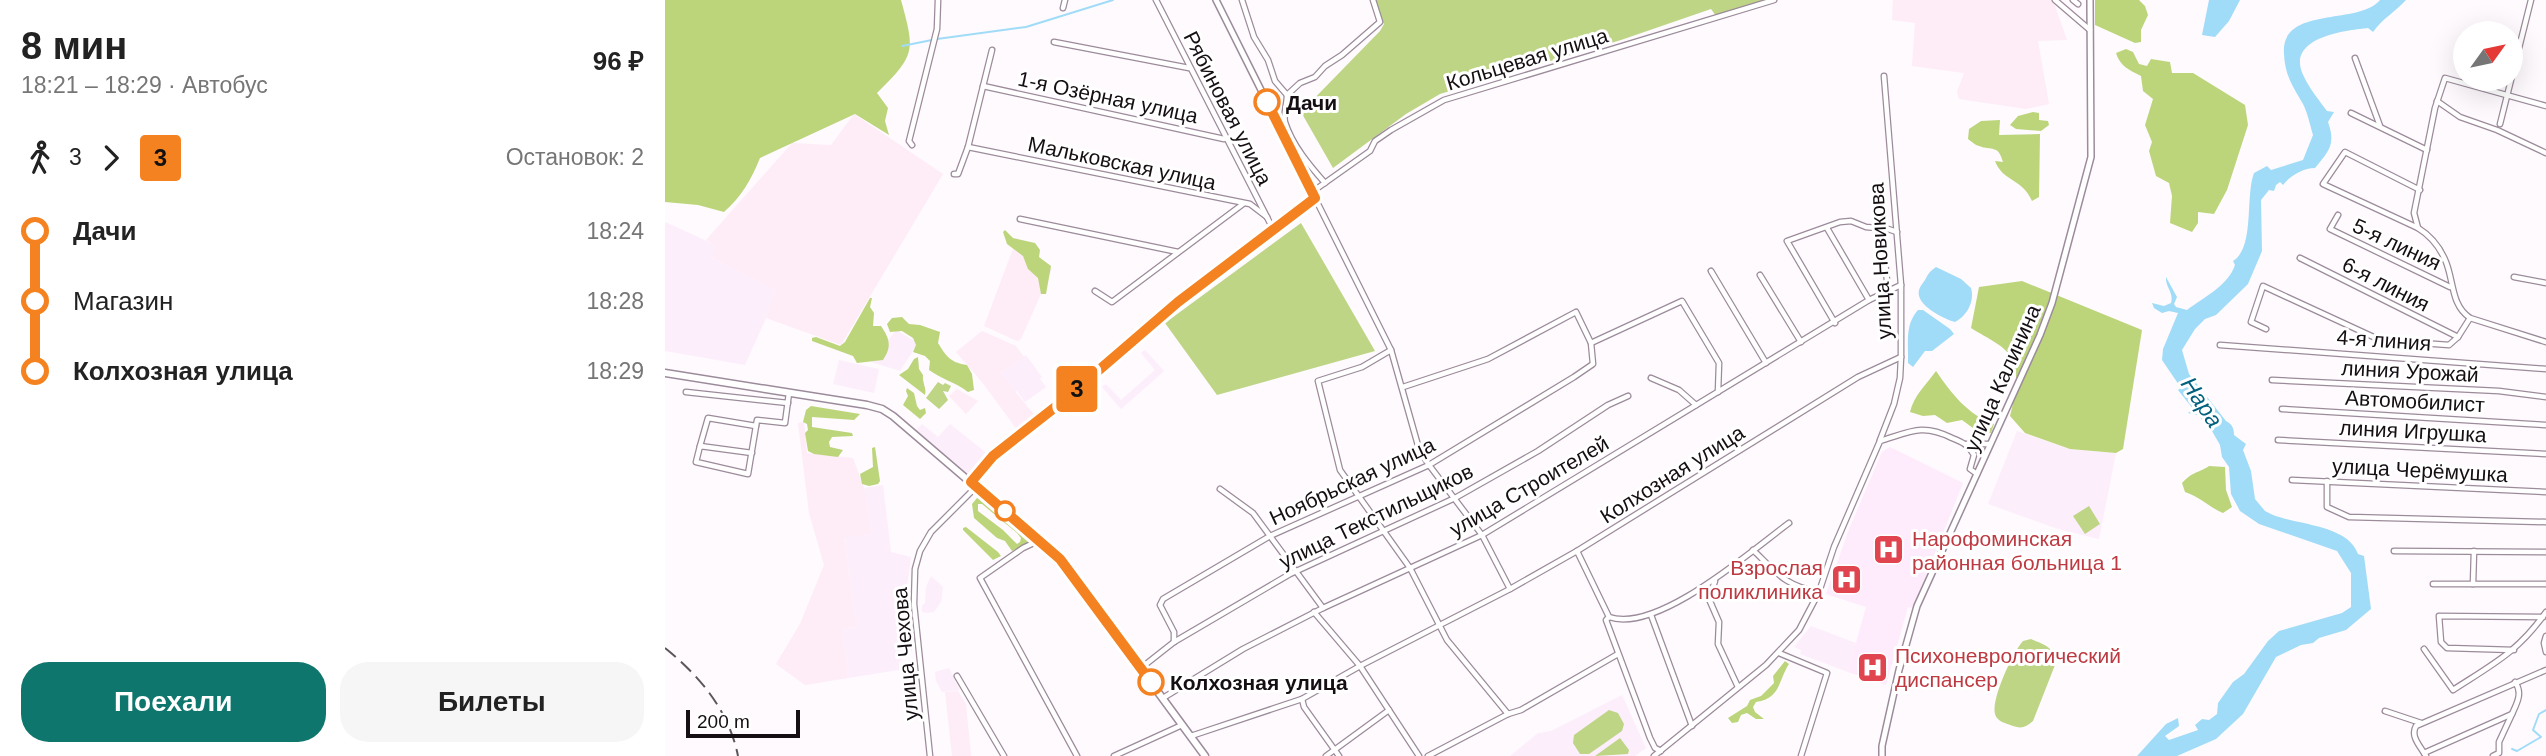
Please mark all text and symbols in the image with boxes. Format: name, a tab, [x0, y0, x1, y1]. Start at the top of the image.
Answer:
north arrow	[2453, 21, 2523, 91]
map controls	[2453, 21, 2523, 91]
street label: Кольцевая улица	[1443, 23, 1611, 95]
text: 8 мин	[21, 25, 127, 67]
street label: Рябиновая улица	[1179, 27, 1277, 189]
text: 96 ₽	[593, 46, 644, 76]
street label: 1-я Озёрная улица	[1016, 67, 1200, 127]
text: 18:21 – 18:29 · Автобус	[21, 72, 268, 98]
marker: Дачи	[1254, 89, 1280, 115]
place label: Дачи	[1286, 91, 1337, 114]
street label: Мальковская улица	[1026, 132, 1218, 194]
icon: walk	[21, 139, 59, 177]
icon: forward	[92, 139, 130, 177]
text: 3	[69, 144, 82, 170]
text: 3	[154, 144, 167, 171]
text: Остановок: 2	[506, 144, 644, 170]
street label: улица Новикова	[1864, 182, 1896, 340]
street label: 5-я линия	[2349, 214, 2445, 274]
text: Дачи	[73, 216, 136, 246]
text: 18:24	[586, 218, 644, 244]
street label: 6-я линия	[2339, 252, 2433, 316]
text: Магазин	[73, 286, 173, 316]
text: 18:28	[586, 288, 644, 314]
street label: улица Калинина	[1959, 301, 2045, 455]
street label: 4-я линия	[2336, 325, 2432, 355]
text: Колхозная улица	[73, 356, 293, 386]
street label: линия Урожай	[2341, 356, 2479, 386]
text: 18:29	[586, 358, 644, 384]
line badge: 3	[1054, 366, 1100, 412]
water label: Нара	[2176, 372, 2228, 432]
text: 3	[1070, 375, 1084, 402]
street label: Автомобилист	[2345, 386, 2486, 416]
street label: линия Игрушка	[2339, 416, 2488, 446]
street label: Колхозная улица	[1596, 420, 1748, 528]
street label: улица Строителей	[1446, 431, 1612, 541]
street label: Ноябрьская улица	[1266, 432, 1439, 529]
street label: улица Черёмушка	[2332, 454, 2509, 486]
street label: улица Текстильщиков	[1275, 459, 1477, 573]
unlabelled marker	[995, 501, 1015, 521]
place label: Нарофоминская районная больница 1	[1912, 527, 2122, 574]
hospital icon: Нарофоминская районная больница 1	[1872, 533, 1906, 567]
place label: Взрослая поликлиника	[1698, 556, 1823, 603]
hospital icon: Взрослая поликлиника	[1829, 562, 1863, 596]
street label: улица Чехова	[888, 586, 922, 721]
place label: Психоневрологический диспансер	[1895, 644, 2121, 691]
hospital icon: Психоневрологический диспансер	[1855, 650, 1889, 684]
button: Поехали	[21, 662, 326, 742]
button: Билеты	[340, 662, 644, 742]
marker: Колхозная улица	[1138, 669, 1164, 695]
place label: Колхозная улица	[1170, 671, 1348, 694]
scale bar	[686, 707, 800, 739]
text: 200 m	[697, 711, 750, 732]

